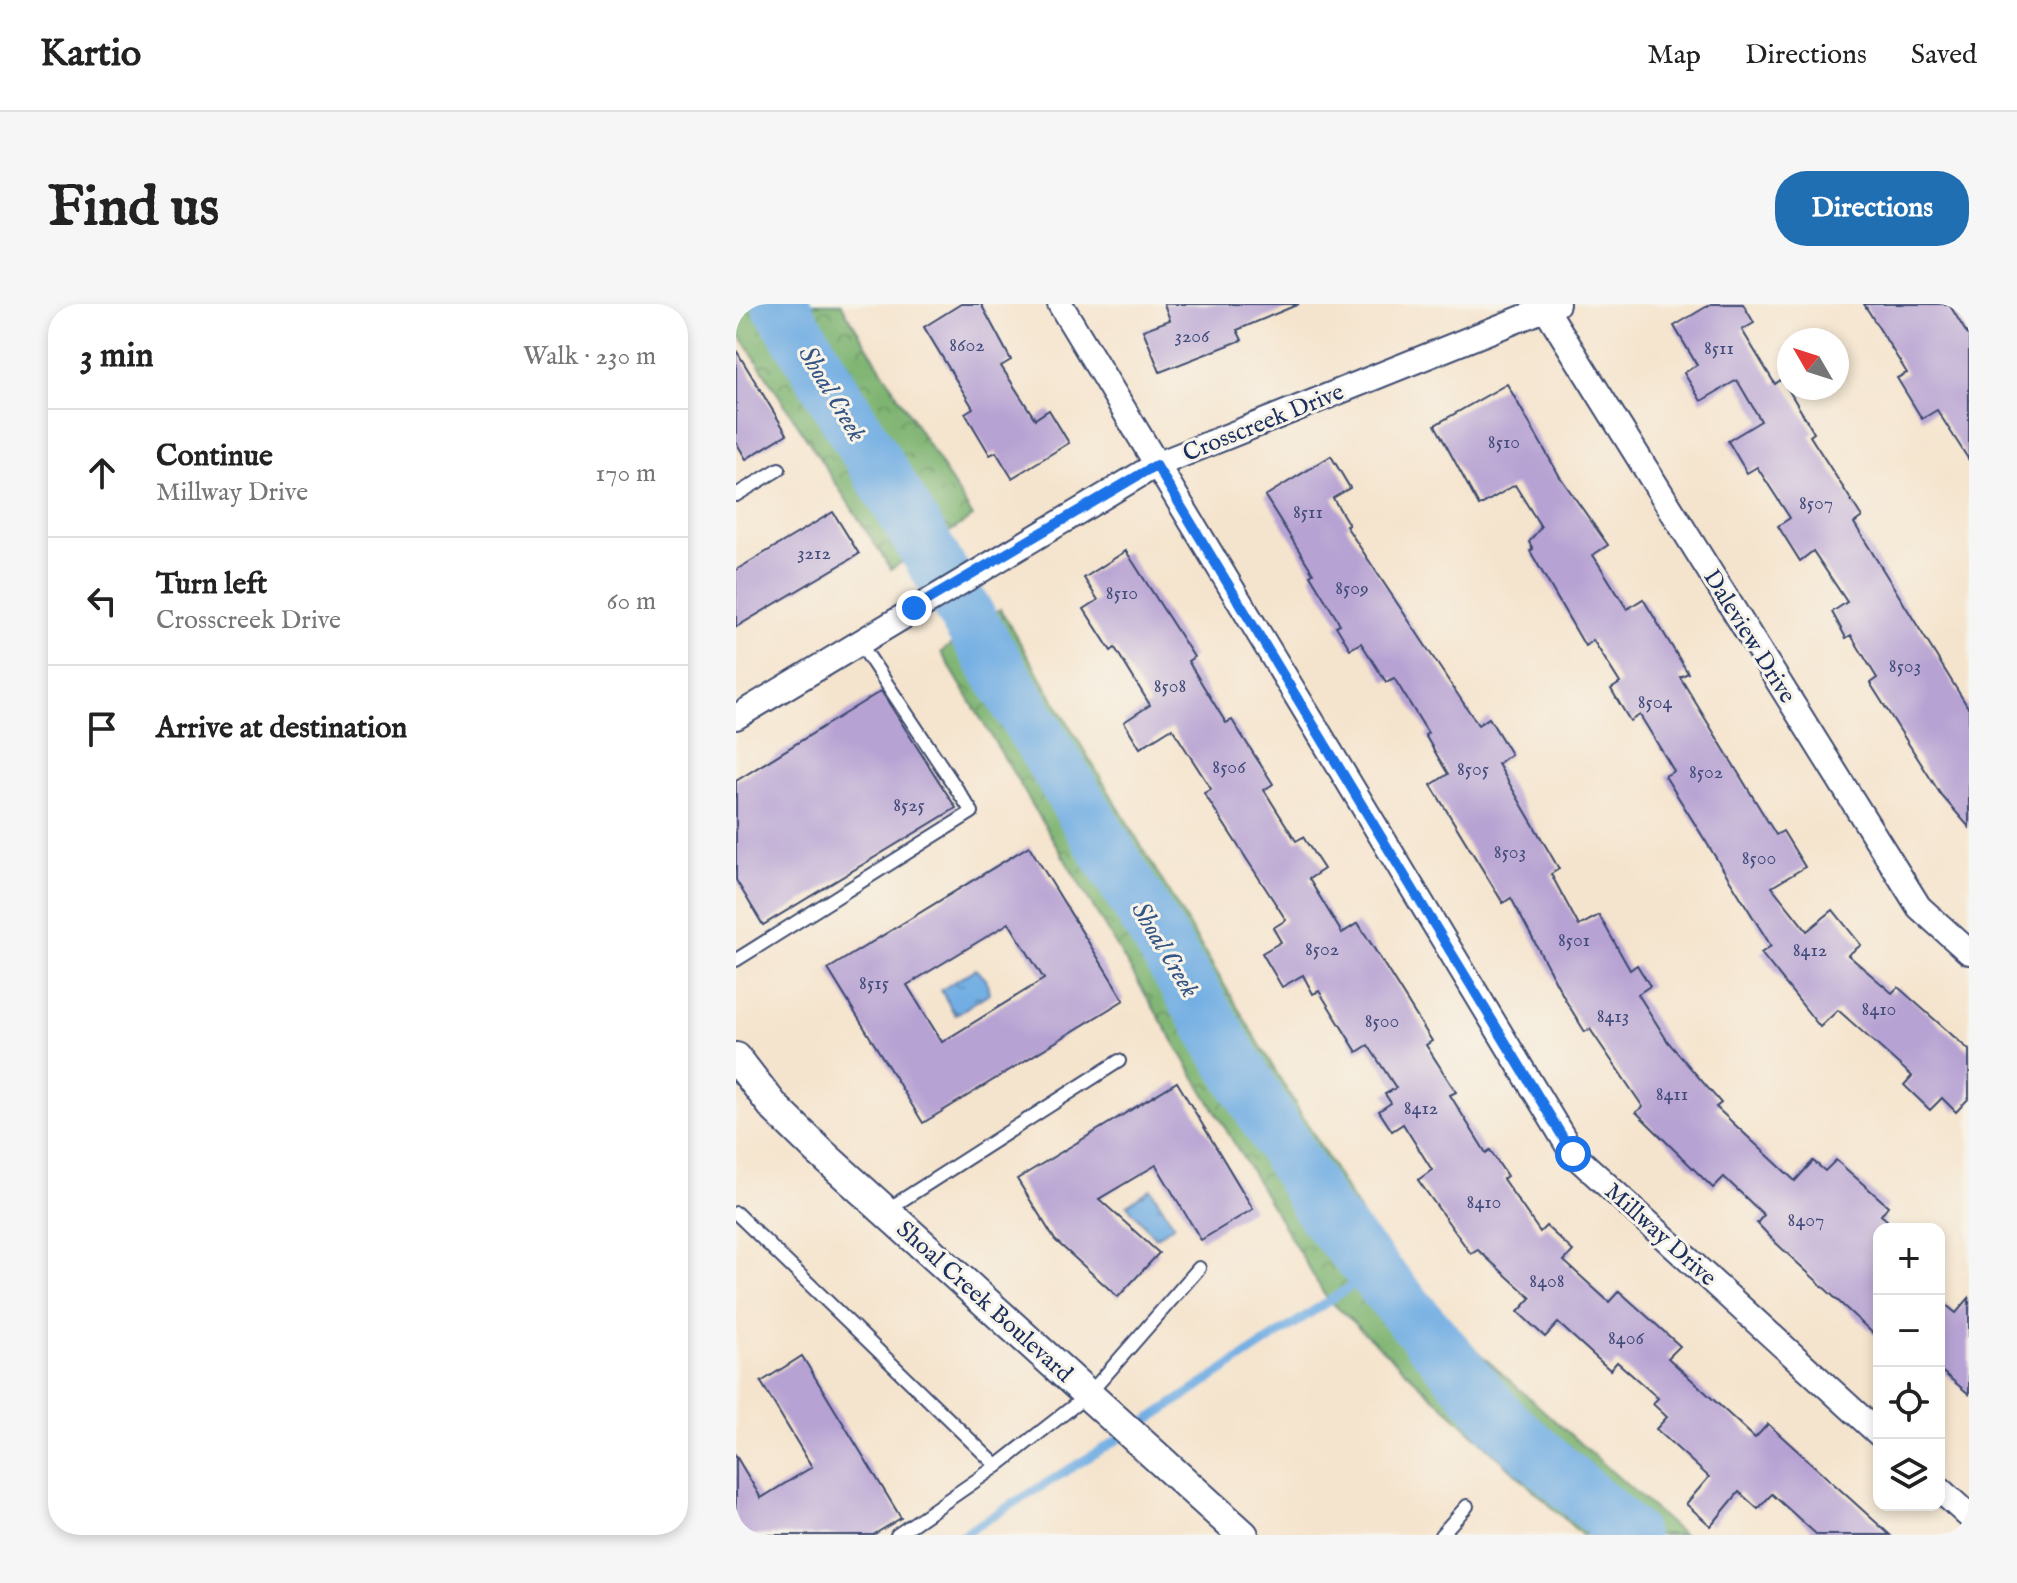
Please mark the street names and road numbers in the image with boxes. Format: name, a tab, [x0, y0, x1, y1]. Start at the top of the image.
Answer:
street label: Crosscreek Drive	[1179, 377, 1349, 470]
street label: Daleview Drive	[1695, 564, 1802, 709]
street label: Millway Drive	[1597, 1177, 1723, 1294]
street label: Shoal Creek Boulevard	[889, 1215, 1079, 1390]

